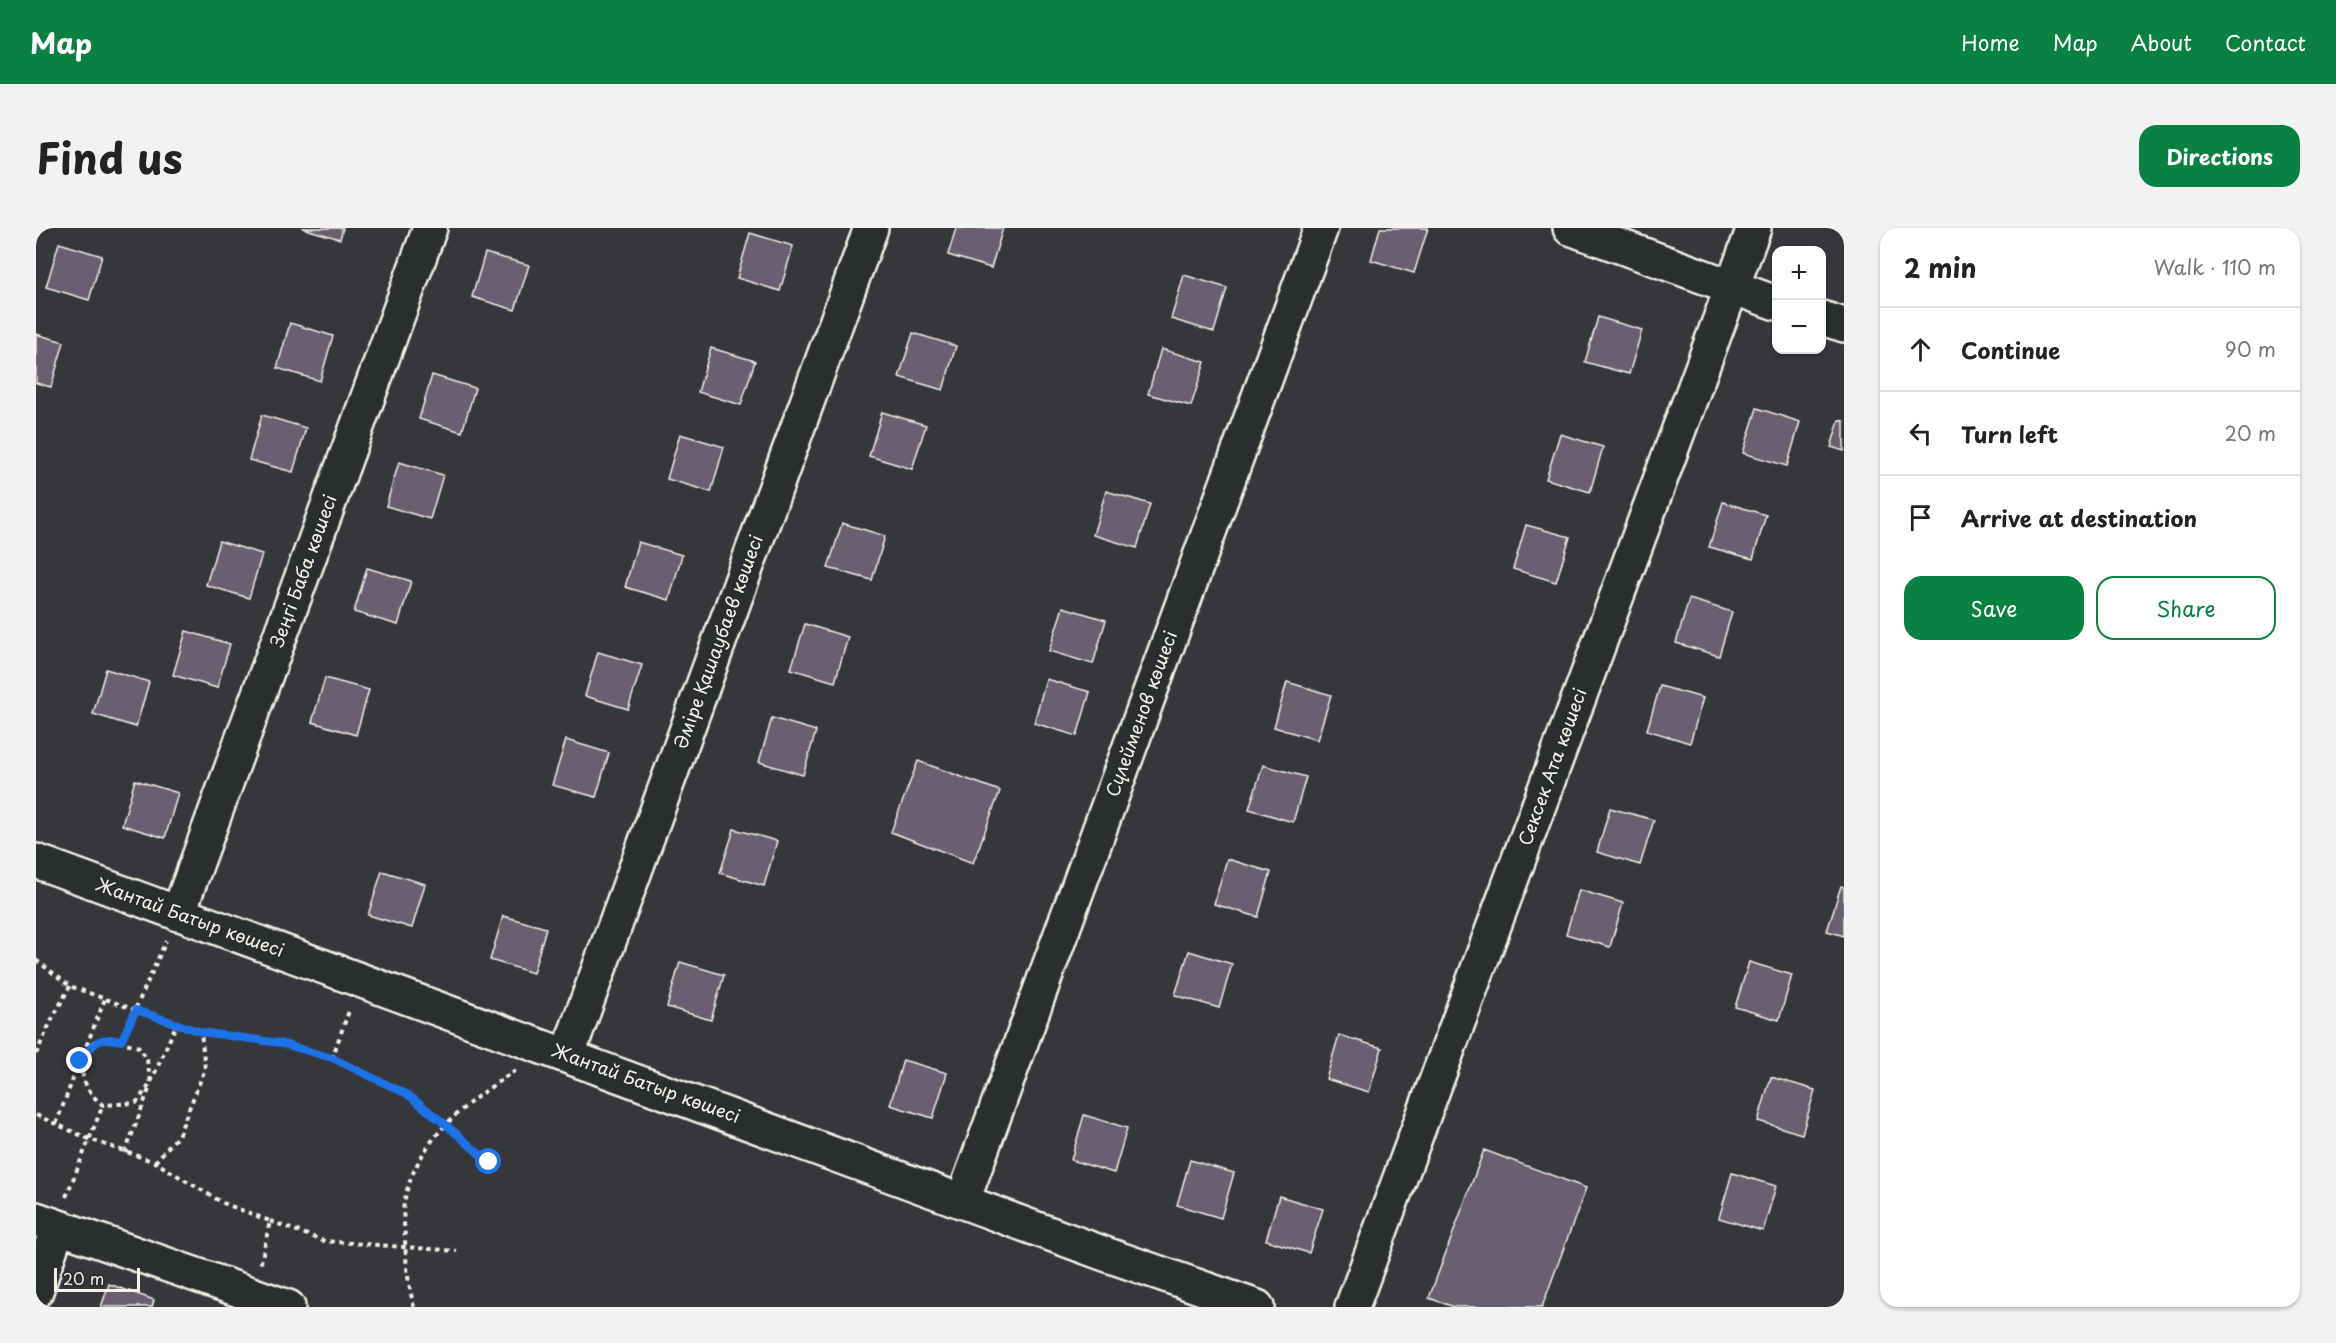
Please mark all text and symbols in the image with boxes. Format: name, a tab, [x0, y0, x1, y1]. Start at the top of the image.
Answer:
text: Map	[30, 21, 92, 64]
text: Home	[1961, 26, 2020, 58]
text: Map	[2053, 26, 2098, 58]
text: About	[2131, 26, 2192, 58]
text: Contact	[2225, 26, 2306, 58]
text: Find us	[36, 125, 183, 188]
button: Directions	[2139, 125, 2300, 187]
map controls	[1772, 246, 1826, 354]
button: +	[1772, 246, 1826, 300]
text: 2 min	[1904, 248, 1977, 287]
text: Walk · 110 m	[2154, 252, 2276, 282]
button: −	[1772, 300, 1826, 354]
icon: ahead	[1904, 333, 1937, 366]
text: Continue	[1961, 333, 2060, 366]
text: 90 m	[2225, 334, 2276, 364]
icon: left	[1904, 417, 1937, 450]
text: Turn left	[1961, 417, 2058, 450]
text: 20 m	[2224, 418, 2276, 448]
street label: Зеңгі Баба көшесі	[262, 490, 343, 651]
icon: arrive	[1904, 501, 1937, 534]
text: Arrive at destination	[1961, 501, 2197, 534]
street label: Әміре Қашаубаев көшесі	[666, 531, 769, 752]
button: Save	[1904, 576, 2084, 640]
button: Share	[2096, 576, 2276, 640]
street label: Сүлейменов көшесі	[1098, 627, 1183, 800]
street label: Сексек Ата көшесі	[1511, 684, 1593, 849]
street label: Жантай Батыр көшесі	[92, 870, 288, 963]
street label: Жантай Батыр көшесі	[548, 1036, 744, 1129]
route end	[66, 1047, 92, 1073]
route start	[475, 1148, 501, 1174]
scale bar	[54, 1265, 140, 1292]
text: 20 m	[63, 1266, 104, 1290]

